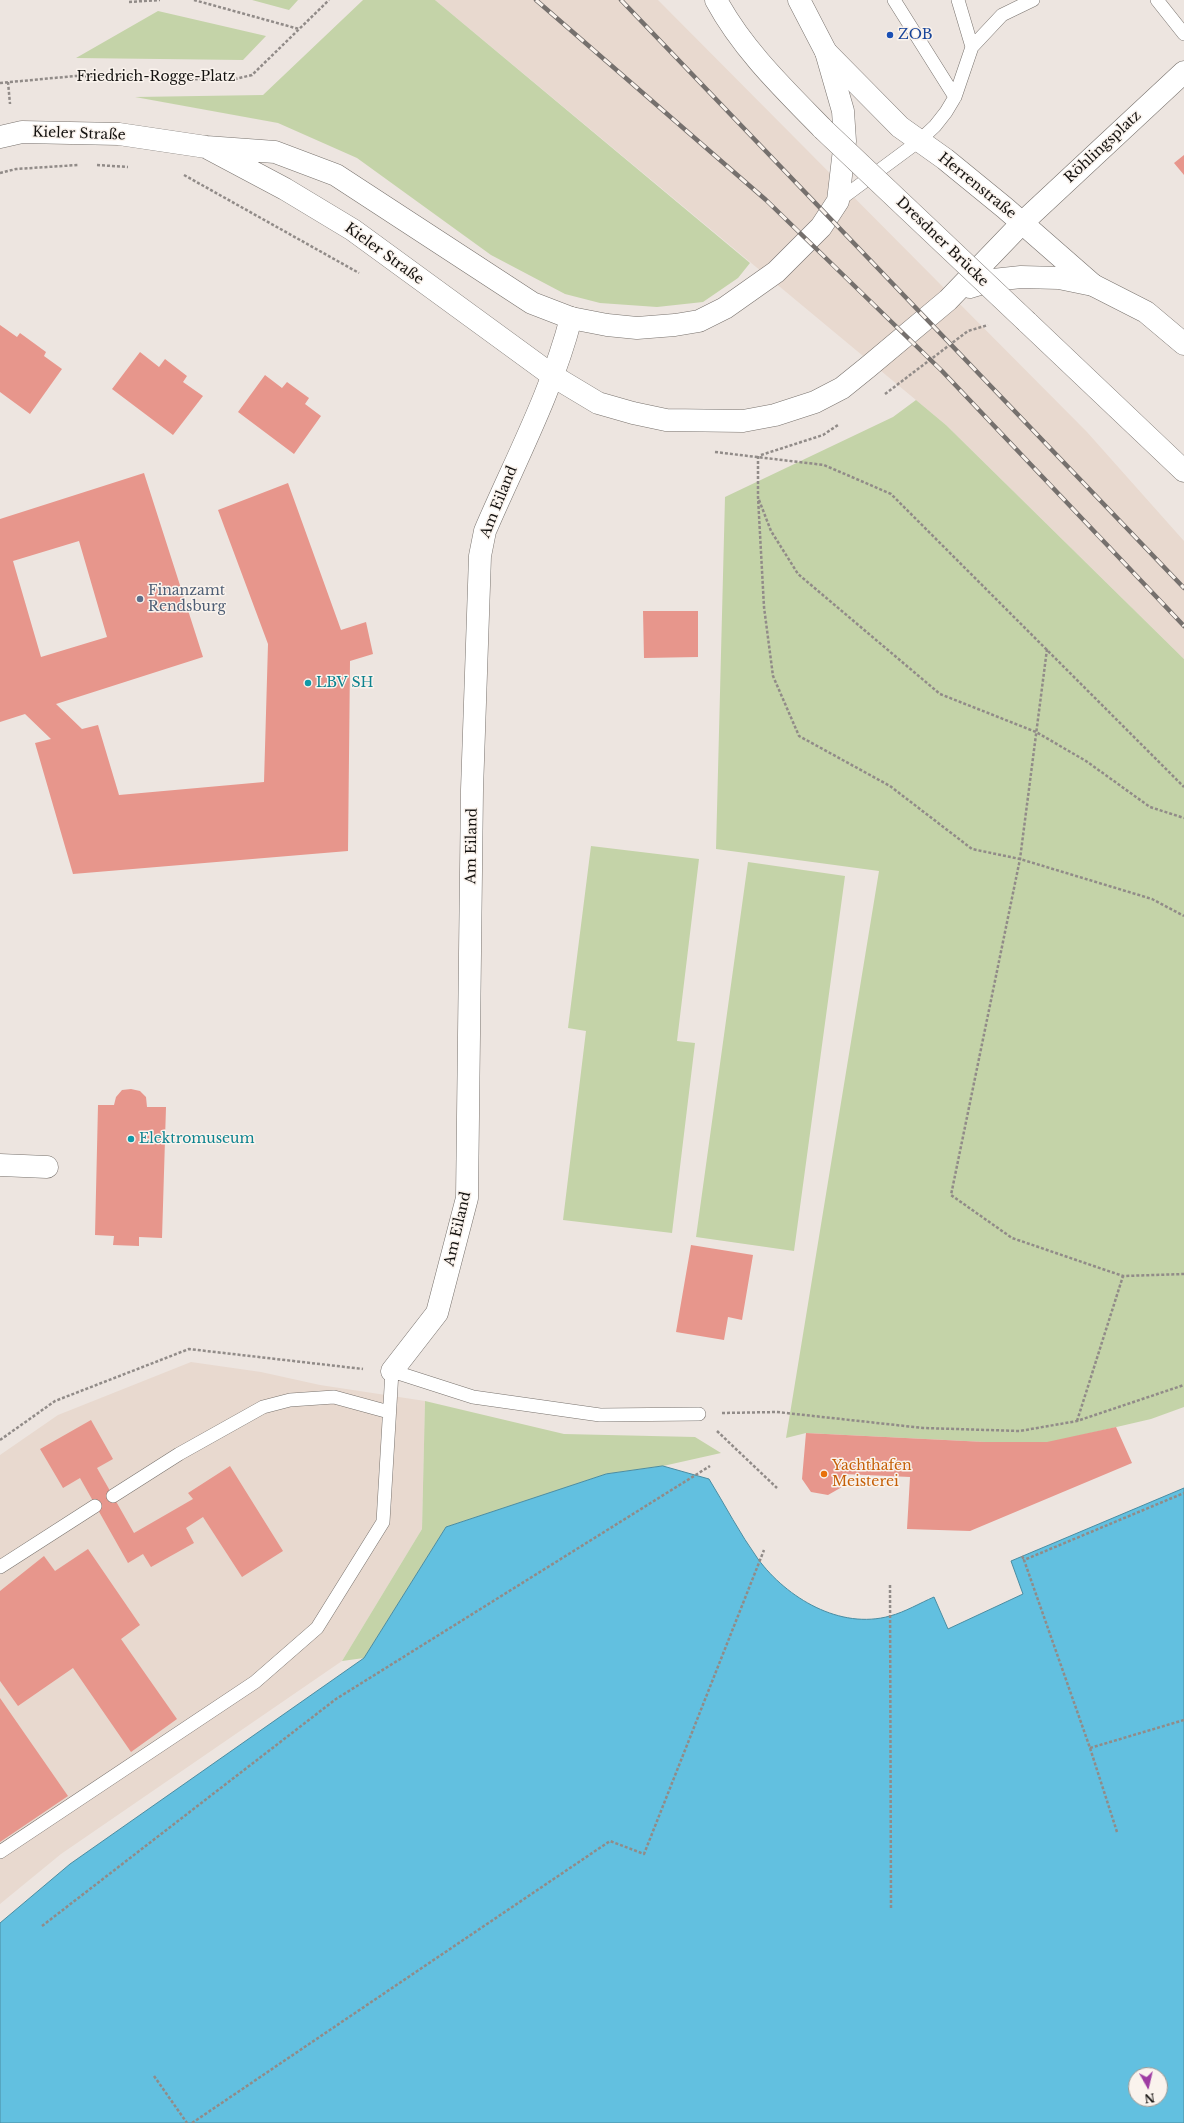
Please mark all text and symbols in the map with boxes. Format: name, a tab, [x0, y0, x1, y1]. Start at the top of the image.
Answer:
place label: ZOB	[898, 27, 933, 43]
marker: ZOB	[885, 30, 895, 40]
street label: Friedrich-Rogge-Platz	[76, 69, 236, 85]
street label: Röhlingsplatz	[1061, 107, 1145, 187]
street label: Kieler Straße	[32, 124, 126, 144]
street label: Herrenstraße	[935, 150, 1019, 222]
street label: Dresdner Brücke	[892, 194, 992, 290]
street label: Kieler Straße	[341, 220, 427, 288]
street label: Am Eiland	[477, 464, 521, 540]
place label: Finanzamt Rendsburg	[148, 583, 226, 616]
marker: Finanzamt Rendsburg	[135, 594, 145, 604]
place label: LBV SH	[316, 675, 373, 691]
marker: LBV SH	[303, 678, 313, 688]
street label: Am Eiland	[463, 808, 481, 884]
place label: Elektromuseum	[139, 1131, 255, 1147]
marker: Elektromuseum	[126, 1134, 136, 1144]
street label: Am Eiland	[441, 1190, 475, 1268]
place label: Yachthafen Meisterei	[832, 1458, 912, 1490]
marker: Yachthafen Meisterei	[819, 1469, 829, 1479]
north arrow	[1128, 2067, 1168, 2107]
text: N	[1143, 2090, 1156, 2106]

